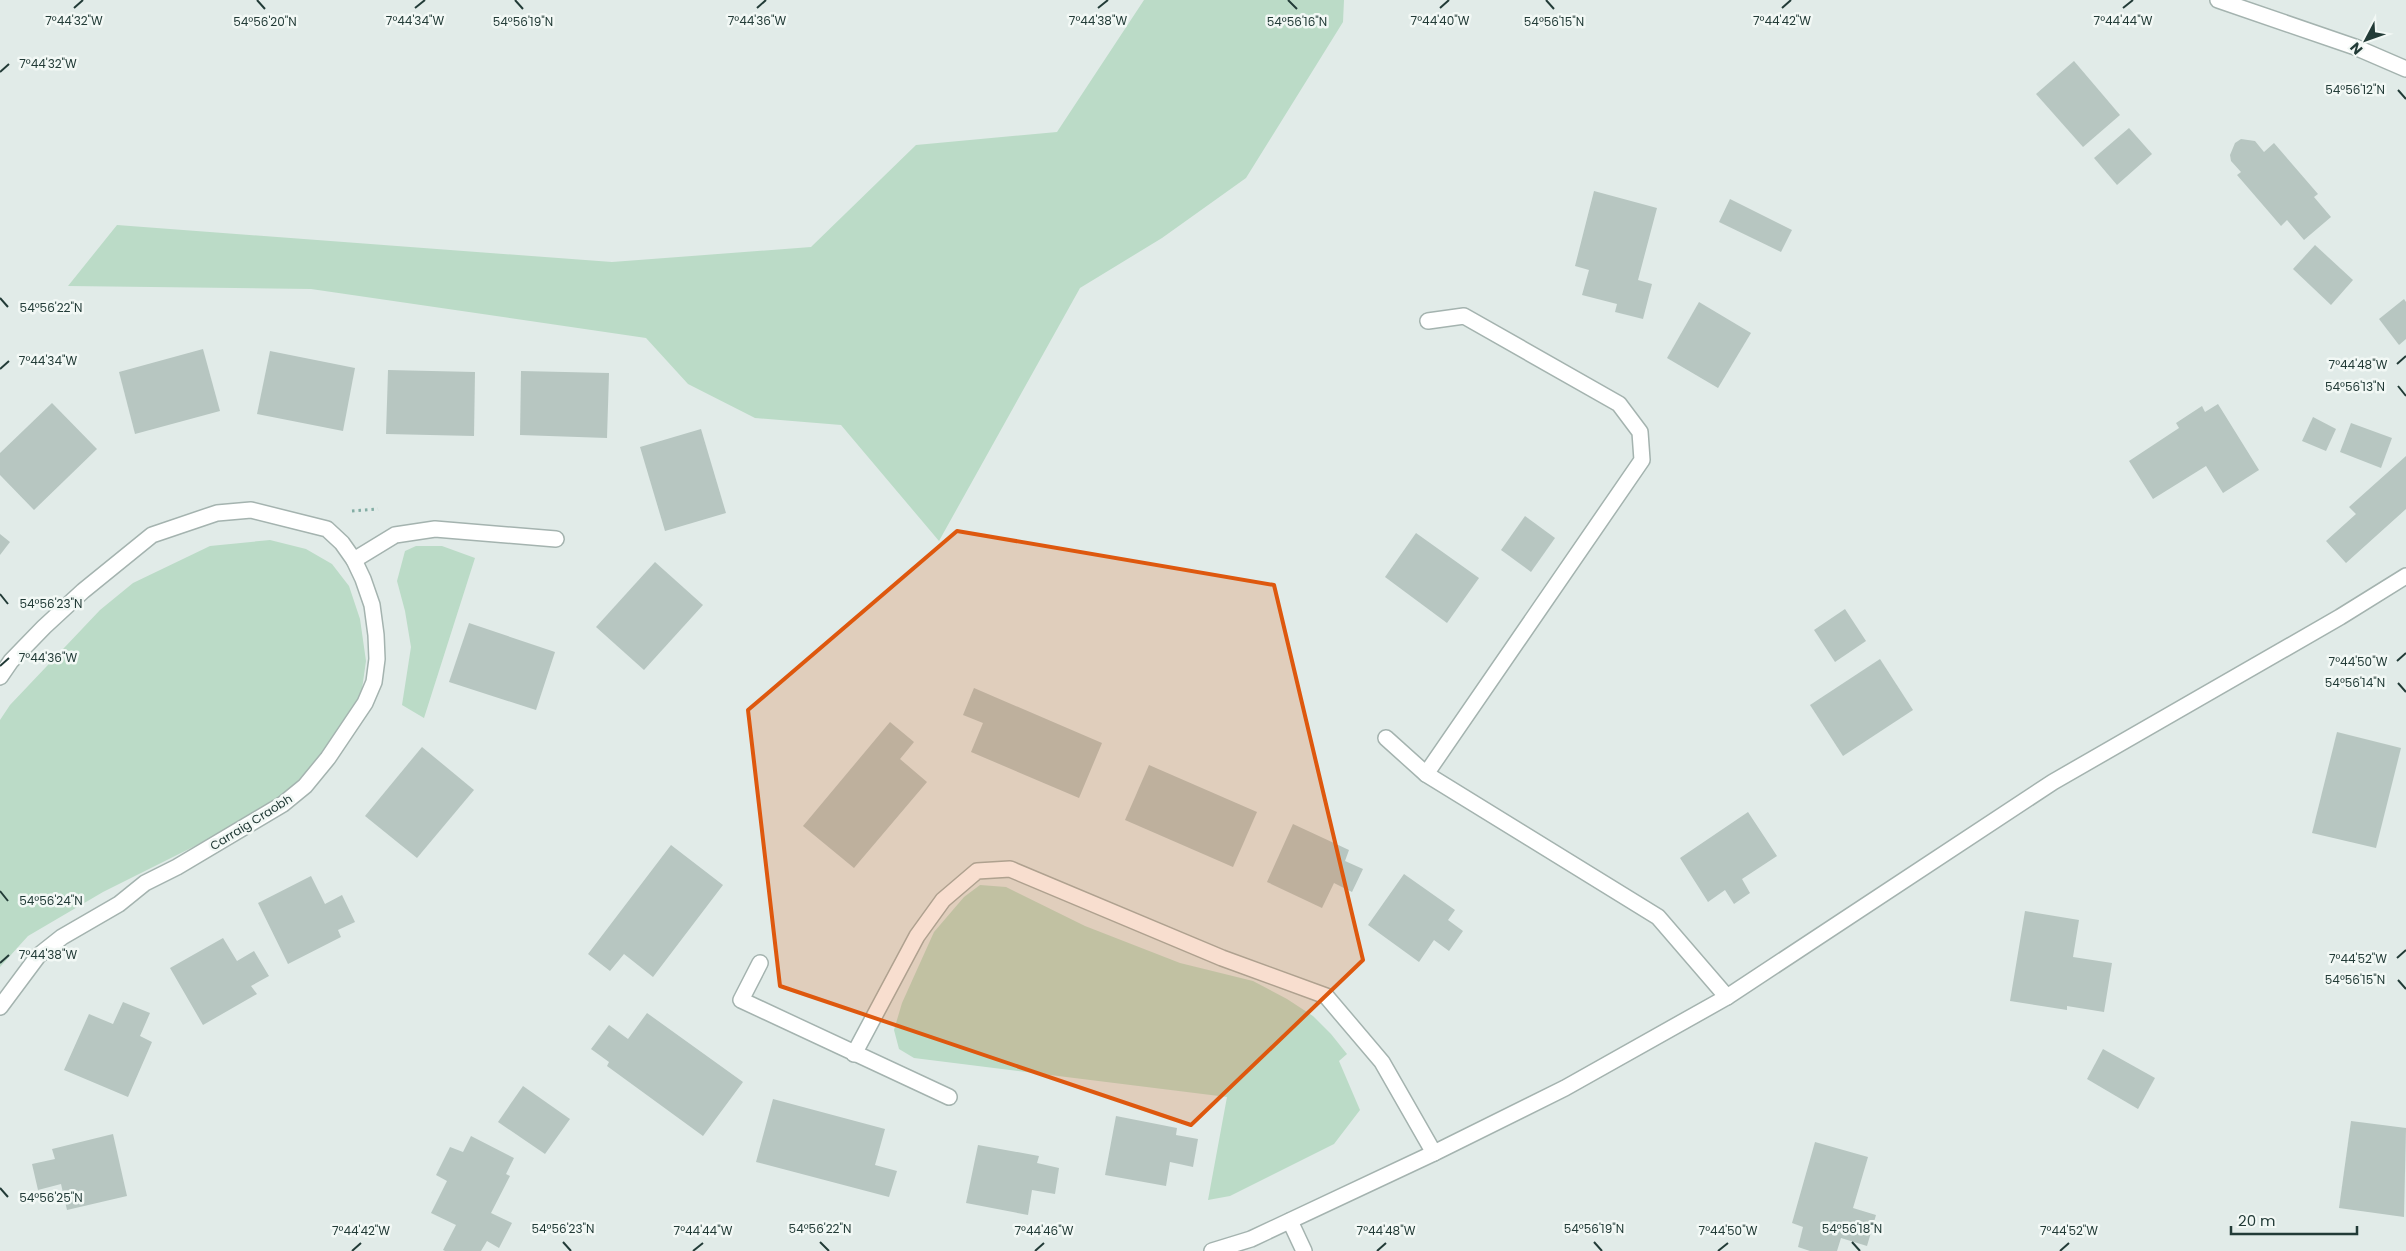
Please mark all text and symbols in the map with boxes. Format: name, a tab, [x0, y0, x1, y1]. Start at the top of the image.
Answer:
text: 7°44'32"W	[45, 12, 103, 29]
text: 7°44'34"W	[386, 12, 444, 29]
text: 7°44'36"W	[728, 12, 786, 29]
text: 7°44'38"W	[1069, 12, 1127, 29]
text: 7°44'40"W	[1411, 12, 1470, 29]
text: 7°44'42"W	[1753, 12, 1811, 29]
text: 7°44'44"W	[2094, 12, 2153, 29]
text: 54°56'20"N	[233, 13, 297, 30]
text: 54°56'19"N	[493, 13, 553, 30]
text: 54°56'16"N	[1267, 13, 1327, 30]
text: 54°56'15"N	[1524, 13, 1584, 30]
north arrow	[2341, 15, 2391, 65]
text: N	[2345, 38, 2367, 59]
text: 7°44'32"W	[19, 55, 77, 72]
text: 54°56'12"N	[2325, 81, 2385, 98]
text: 54°56'22"N	[20, 299, 82, 316]
text: 7°44'34"W	[19, 352, 77, 369]
text: 7°44'48"W	[2329, 356, 2388, 373]
text: 54°56'13"N	[2325, 378, 2385, 395]
text: 54°56'23"N	[20, 595, 82, 612]
text: 7°44'36"W	[19, 649, 77, 666]
text: 7°44'50"W	[2329, 653, 2388, 670]
text: 54°56'14"N	[2325, 674, 2385, 691]
street label: Carraig Craobh	[207, 790, 295, 854]
text: 54°56'24"N	[19, 892, 83, 909]
text: 7°44'38"W	[19, 946, 77, 963]
text: 7°44'52"W	[2329, 950, 2387, 967]
text: 54°56'15"N	[2325, 971, 2385, 988]
text: 54°56'25"N	[19, 1189, 83, 1206]
scale bar	[2231, 1204, 2357, 1236]
text: 20 m	[2238, 1210, 2276, 1231]
text: 54°56'23"N	[532, 1220, 594, 1237]
text: 54°56'22"N	[789, 1220, 851, 1237]
text: 54°56'19"N	[1564, 1220, 1624, 1237]
text: 54°56'18"N	[1822, 1220, 1882, 1237]
text: 7°44'42"W	[332, 1222, 390, 1239]
text: 7°44'44"W	[674, 1222, 733, 1239]
text: 7°44'46"W	[1015, 1222, 1074, 1239]
text: 7°44'48"W	[1357, 1222, 1416, 1239]
text: 7°44'50"W	[1699, 1222, 1758, 1239]
text: 7°44'52"W	[2040, 1222, 2098, 1239]

